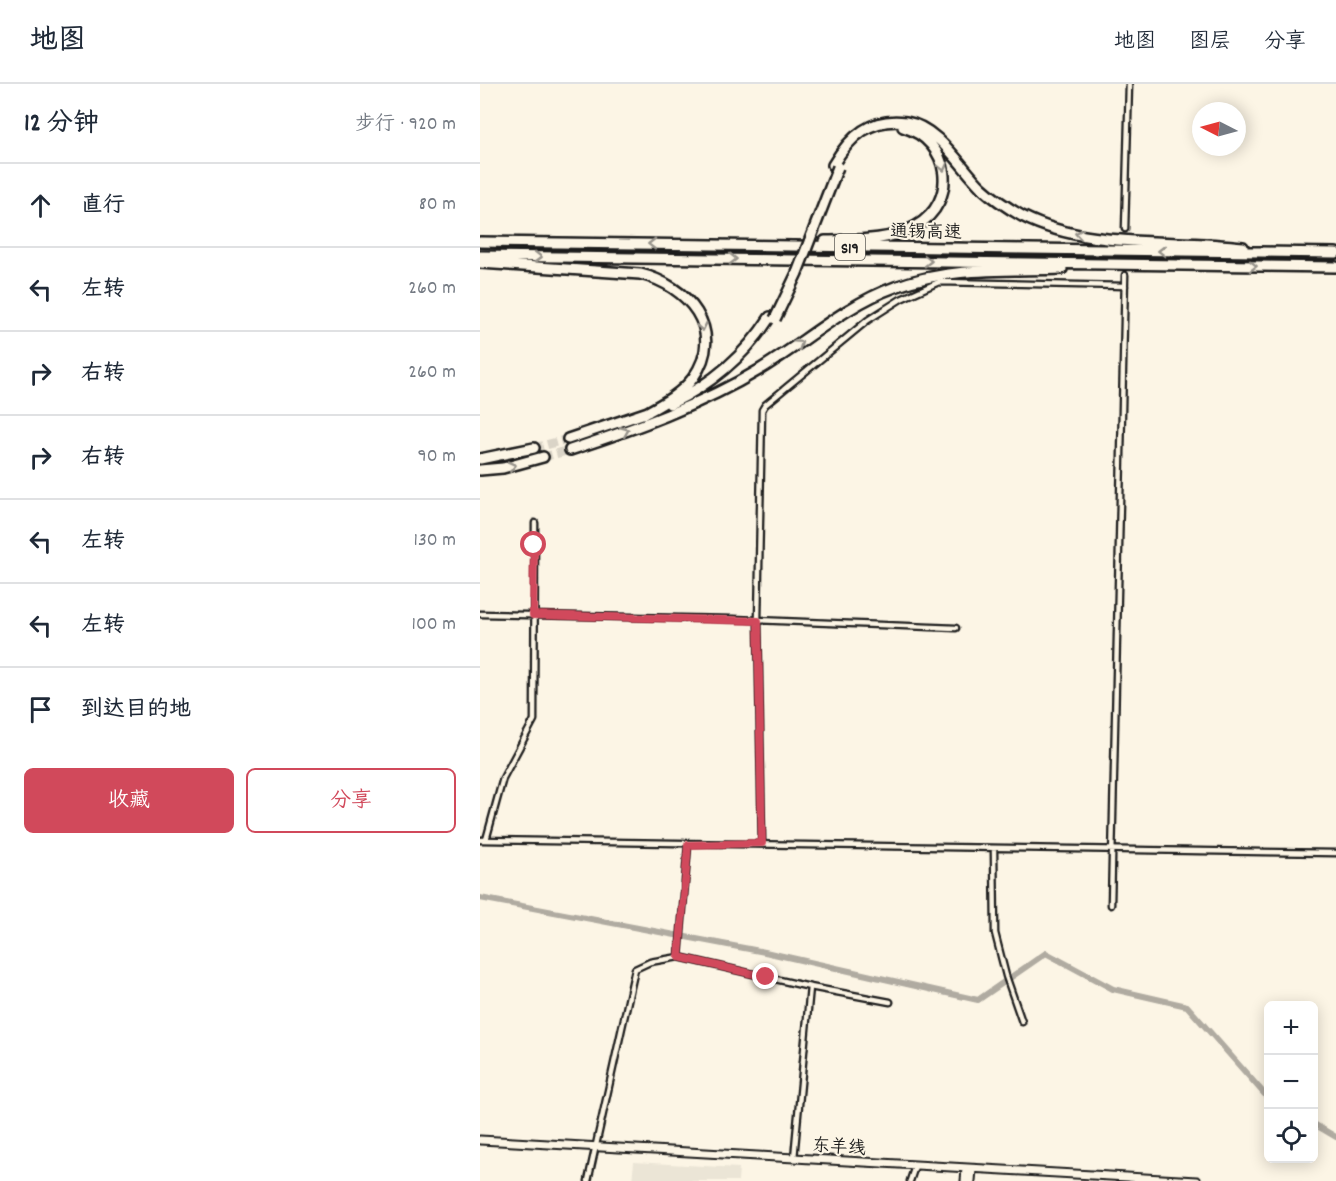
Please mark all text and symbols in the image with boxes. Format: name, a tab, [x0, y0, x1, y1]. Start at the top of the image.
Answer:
text: 地图	[30, 23, 86, 63]
text: 地图	[1114, 28, 1156, 58]
text: 图层	[1189, 28, 1231, 58]
text: 分享	[1264, 28, 1306, 58]
north arrow	[1192, 102, 1246, 156]
text: 12 分钟	[24, 106, 99, 143]
text: 步行 · 920 m	[355, 111, 456, 139]
one-way arrow	[935, 162, 948, 172]
icon: ahead	[24, 189, 57, 222]
text: 直行	[81, 191, 125, 222]
text: 80 m	[419, 191, 456, 219]
street label: 通锡高速	[890, 220, 962, 247]
one-way arrow	[1074, 228, 1083, 240]
road number: S19	[835, 234, 865, 260]
one-way arrow	[648, 238, 657, 251]
one-way arrow	[1158, 245, 1167, 257]
one-way arrow	[534, 251, 543, 263]
one-way arrow	[729, 253, 738, 265]
one-way arrow	[924, 255, 933, 267]
one-way arrow	[1249, 259, 1258, 272]
icon: left	[24, 273, 57, 306]
text: 左转	[81, 275, 125, 306]
text: 260 m	[408, 275, 456, 303]
one-way arrow	[694, 321, 707, 331]
one-way arrow	[792, 340, 803, 351]
icon: right	[24, 357, 57, 390]
text: 右转	[81, 359, 125, 390]
text: 260 m	[408, 359, 456, 387]
one-way arrow	[619, 426, 630, 438]
icon: right	[24, 441, 57, 474]
text: 右转	[81, 443, 125, 474]
text: 90 m	[418, 443, 456, 471]
one-way arrow	[507, 460, 517, 473]
icon: left	[24, 525, 57, 558]
text: 左转	[81, 527, 125, 558]
text: 130 m	[414, 527, 456, 555]
route start	[520, 531, 546, 557]
icon: left	[24, 609, 57, 642]
text: 左转	[81, 611, 125, 642]
text: 100 m	[412, 611, 456, 639]
icon: arrive	[24, 693, 57, 726]
text: 到达目的地	[81, 695, 191, 726]
button: 收藏	[24, 768, 234, 833]
button: 分享	[246, 768, 456, 833]
route end	[752, 963, 778, 989]
map controls	[1264, 1001, 1318, 1163]
button: +	[1264, 1001, 1318, 1055]
button: −	[1264, 1055, 1318, 1109]
button: locate	[1264, 1109, 1318, 1163]
street label: 东羊线	[811, 1134, 867, 1163]

